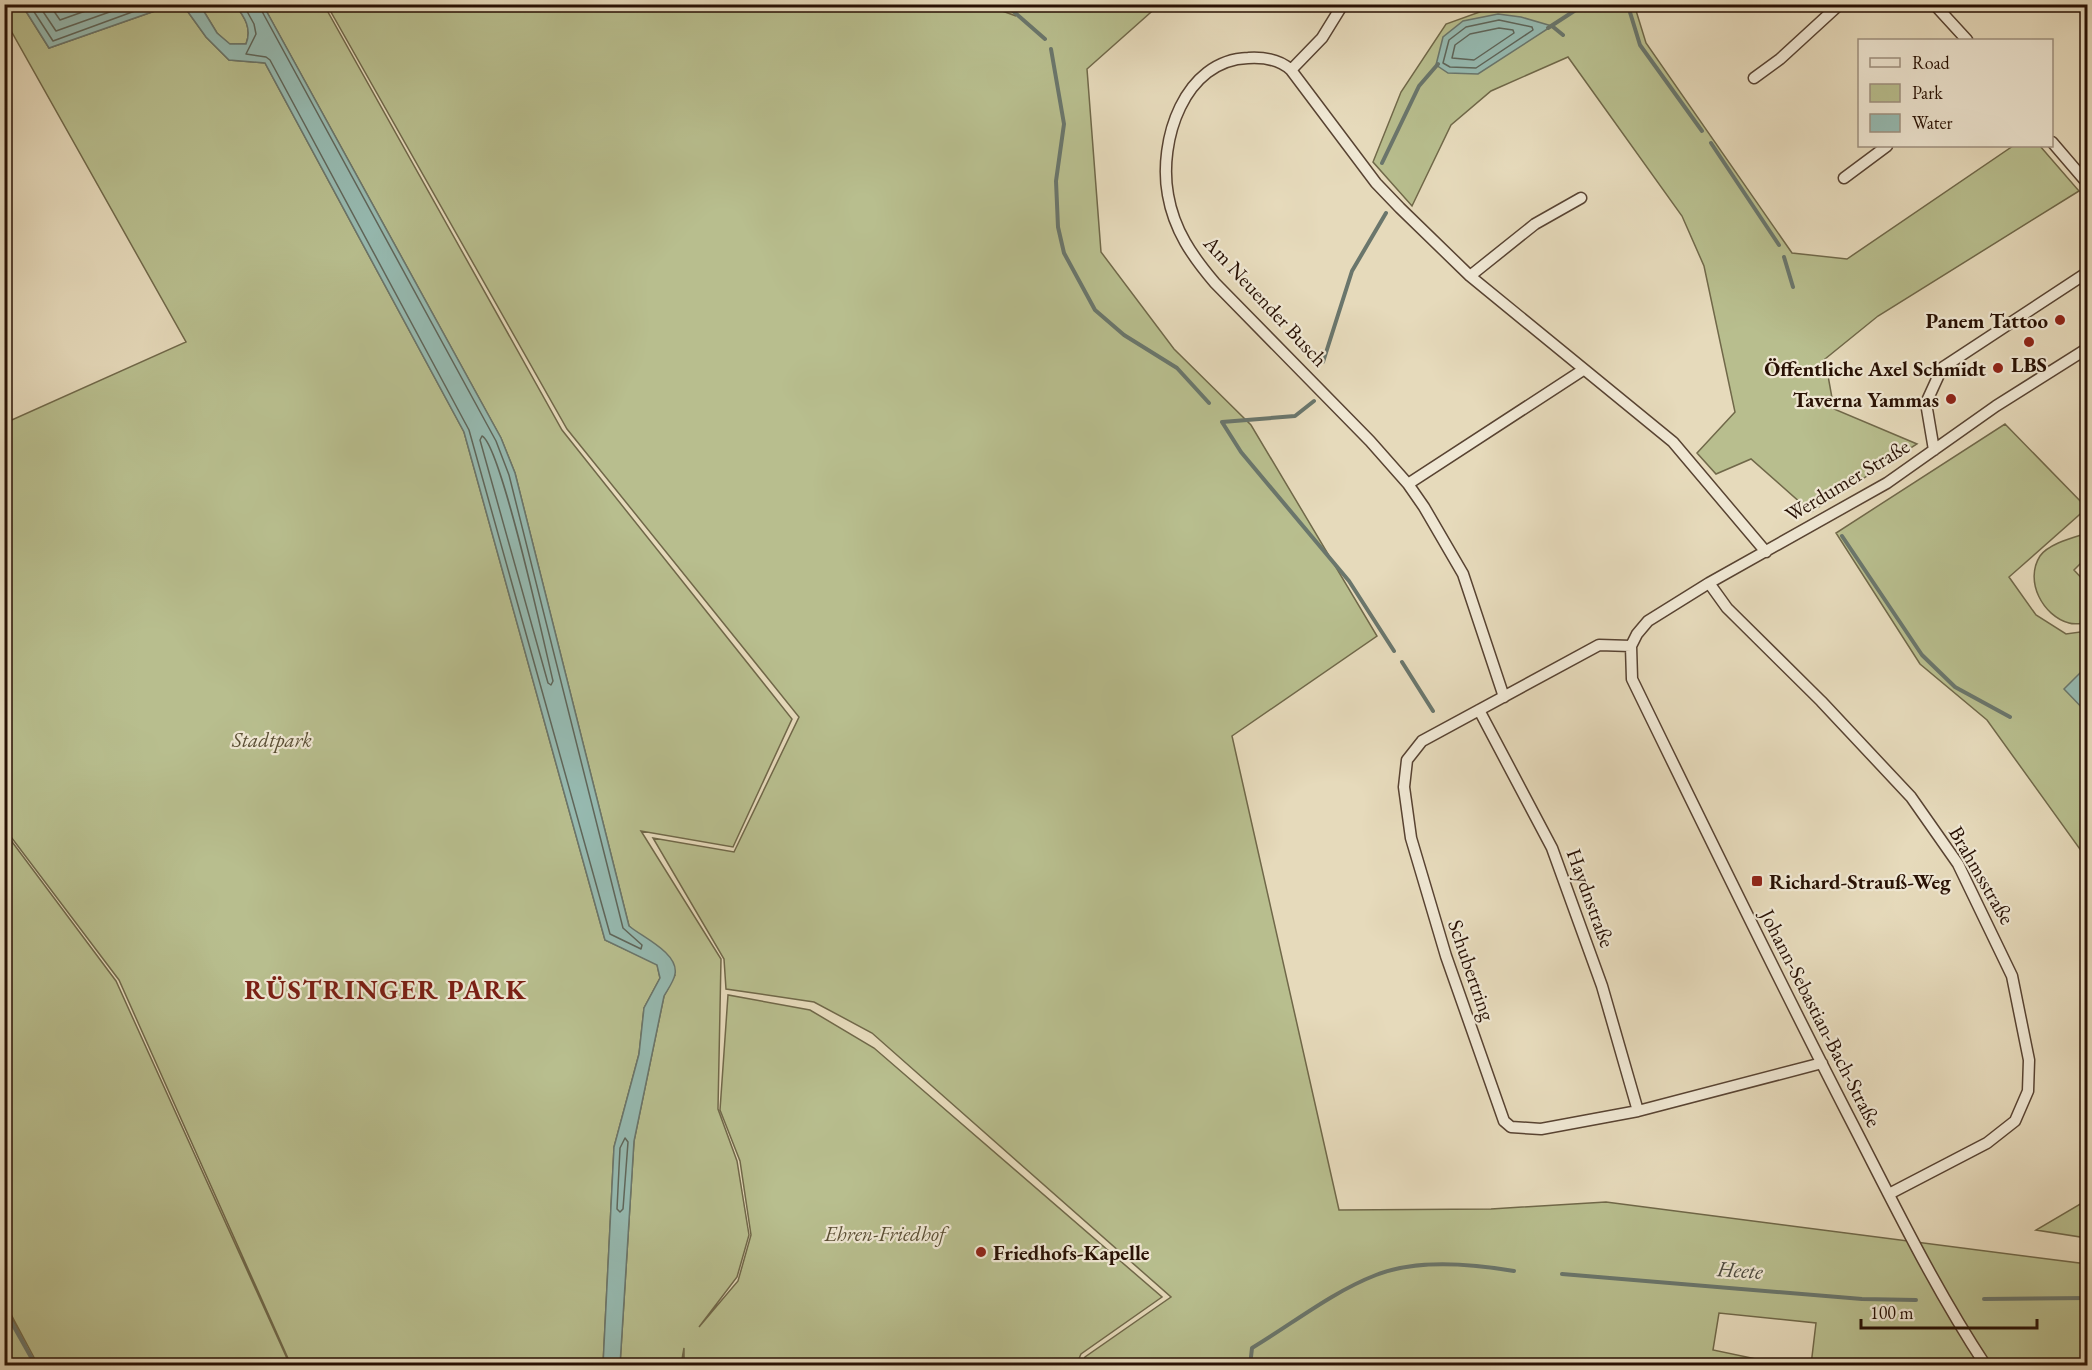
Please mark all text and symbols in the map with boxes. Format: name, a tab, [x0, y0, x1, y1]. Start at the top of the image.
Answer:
legend	[1858, 39, 2053, 147]
text: Road	[1912, 51, 1951, 74]
text: Park	[1912, 81, 1943, 104]
text: Water	[1912, 111, 1953, 134]
street label: Am Neuender Busch	[1198, 229, 1334, 372]
place label: Panem Tattoo	[1926, 307, 2048, 334]
marker: Panem Tattoo	[2053, 313, 2067, 327]
marker: LBS	[2022, 335, 2036, 349]
place label: LBS	[2011, 351, 2047, 378]
place label: Öffentliche Axel Schmidt	[1764, 355, 1986, 382]
marker: Öffentliche Axel Schmidt	[1991, 361, 2005, 375]
place label: Taverna Yammas	[1793, 386, 1939, 413]
marker: Taverna Yammas	[1944, 392, 1958, 406]
street label: Werdumer Straße	[1780, 432, 1914, 528]
park label: Stadtpark	[231, 726, 312, 753]
street label: Brahmsstraße	[1943, 821, 2021, 929]
street label: Haydnstraße	[1561, 845, 1621, 951]
place label: Richard-Strauß-Weg	[1769, 868, 1951, 895]
marker: Richard-Strauß-Weg	[1750, 874, 1764, 888]
street label: Johann-Sebastian-Bach-Straße	[1753, 903, 1888, 1132]
street label: Schubertring	[1442, 916, 1502, 1025]
district label: RÜSTRINGER PARK	[244, 972, 528, 1007]
park label: Ehren-Friedhof	[823, 1220, 950, 1247]
place label: Friedhofs-Kapelle	[993, 1239, 1150, 1266]
marker: Friedhofs-Kapelle	[974, 1245, 988, 1259]
water label: Heete	[1715, 1254, 1764, 1286]
scale bar	[1861, 1292, 2036, 1330]
text: 100 m	[1870, 1301, 1914, 1324]

